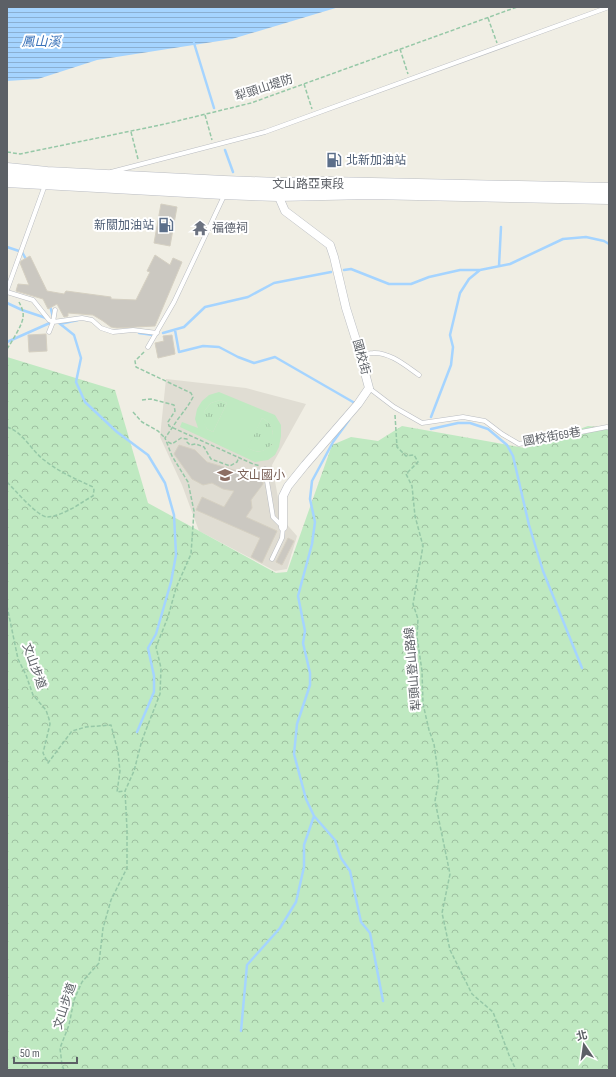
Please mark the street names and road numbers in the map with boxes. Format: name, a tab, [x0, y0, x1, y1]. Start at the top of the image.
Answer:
street label: 犁頭山堤防	[233, 72, 295, 104]
street label: 文山路亞東段	[272, 177, 344, 192]
street label: 國校街	[349, 338, 373, 376]
street label: 國校街69巷	[522, 425, 582, 449]
street label: 犁頭山登山路線	[402, 626, 424, 712]
street label: 文山步道	[19, 641, 49, 691]
street label: 文山步道	[50, 981, 80, 1031]

